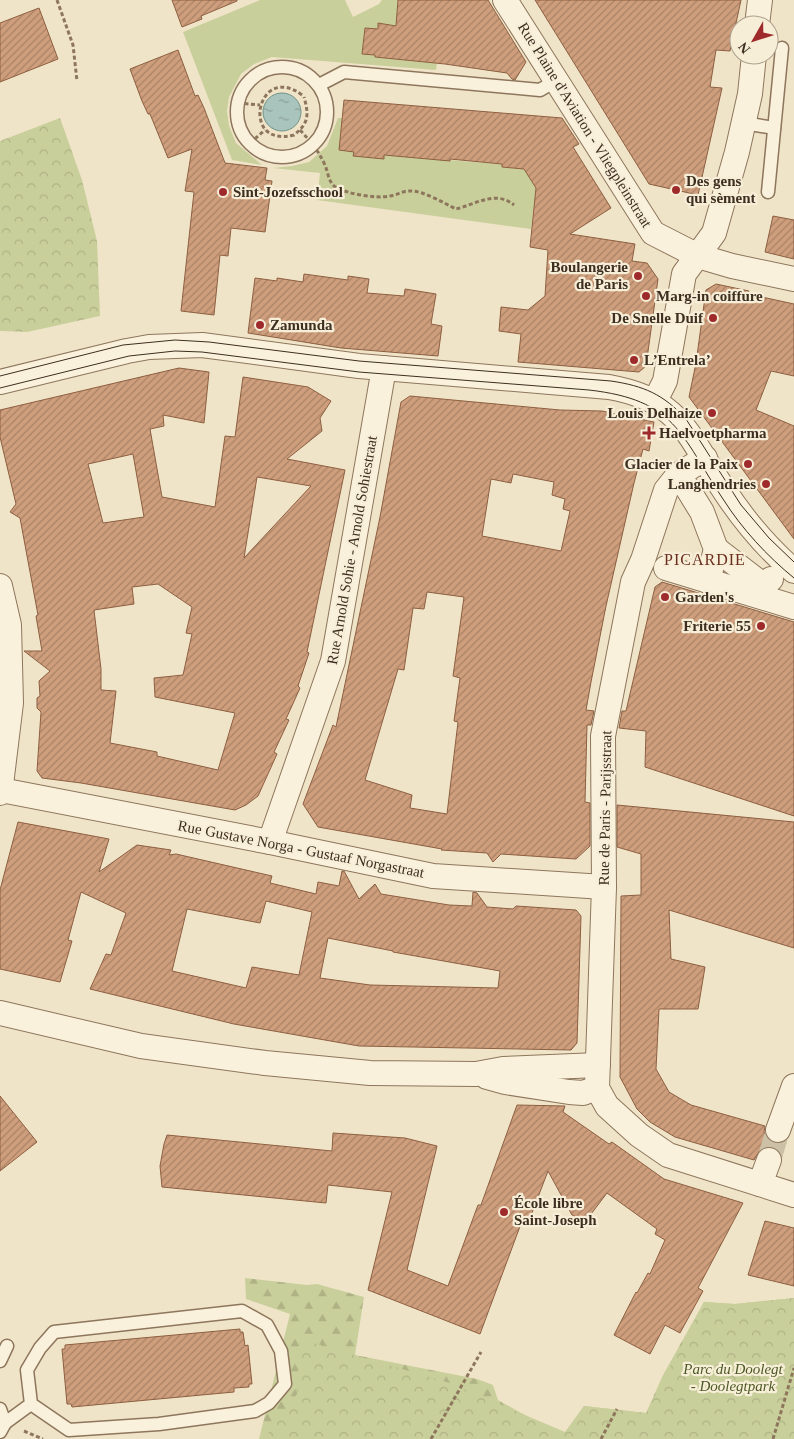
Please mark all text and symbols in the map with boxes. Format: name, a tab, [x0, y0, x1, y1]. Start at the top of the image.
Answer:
north arrow	[729, 15, 779, 65]
street label: Rue Plaine d'Aviation - Vliegpleinstraat	[515, 20, 655, 231]
text: N	[735, 39, 753, 57]
place label: Des gens qui sèment	[686, 173, 756, 206]
place label: Sint-Jozefsschool	[233, 184, 343, 200]
marker: Des gens qui sèment	[670, 184, 682, 196]
marker: Sint-Jozefsschool	[217, 186, 229, 198]
place label: Boulangerie de Paris	[551, 259, 628, 292]
marker: Boulangerie de Paris	[632, 270, 644, 282]
place label: Marg-in coiffure	[656, 288, 763, 304]
marker: Marg-in coiffure	[640, 290, 652, 302]
place label: De Snelle Duif	[611, 310, 704, 326]
marker: De Snelle Duif	[707, 312, 719, 324]
place label: Zamunda	[270, 317, 333, 333]
marker: Zamunda	[254, 319, 266, 331]
place label: L’Entrela’	[644, 352, 711, 368]
marker: L’Entrela’	[628, 354, 640, 366]
place label: Louis Delhaize	[607, 405, 702, 421]
marker: Louis Delhaize	[706, 407, 718, 419]
place label: Haelvoetpharma	[659, 425, 767, 441]
marker: Haelvoetpharma	[643, 427, 655, 439]
street label: Rue Arnold Sohie - Arnold Sohiestraat	[324, 434, 380, 666]
place label: Glacier de la Paix	[625, 456, 738, 472]
marker: Glacier de la Paix	[742, 458, 754, 470]
place label: Langhendries	[668, 476, 756, 492]
marker: Langhendries	[760, 478, 772, 490]
district label: PICARDIE	[664, 551, 746, 568]
place label: Garden's	[675, 589, 734, 605]
marker: Garden's	[659, 591, 671, 603]
place label: Friterie 55	[683, 618, 751, 634]
marker: Friterie 55	[755, 620, 767, 632]
street label: Rue de Paris - Parijsstraat	[596, 730, 614, 886]
street label: Rue Gustave Norga - Gustaaf Norgastraat	[176, 817, 426, 881]
place label: École libre Saint-Joseph	[514, 1195, 597, 1228]
marker: École libre Saint-Joseph	[498, 1206, 510, 1218]
park label: Parc du Doolegt - Doolegtpark	[682, 1361, 784, 1394]

